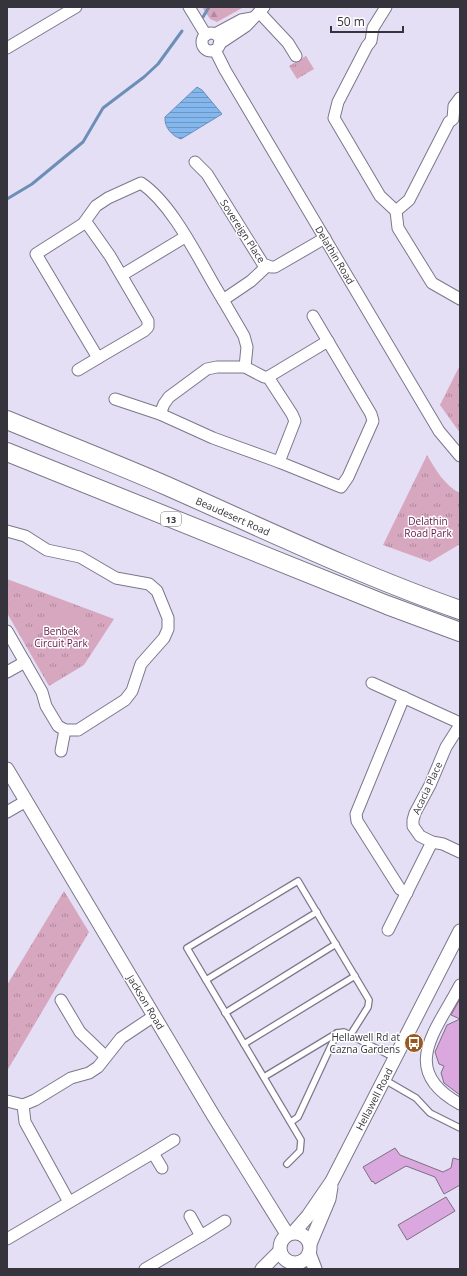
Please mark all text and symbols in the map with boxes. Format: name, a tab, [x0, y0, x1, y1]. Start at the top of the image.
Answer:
scale bar	[331, 8, 403, 34]
text: 50 m	[337, 13, 365, 30]
street label: Sovereign Place	[217, 197, 269, 266]
street label: Delathin Road	[312, 223, 358, 287]
street label: Beaudesert Road	[194, 493, 272, 539]
road number: 13	[161, 512, 181, 526]
park label: Delathin Road Park	[404, 514, 452, 540]
park label: Benbek Circuit Park	[34, 624, 88, 650]
street label: Acacia Place	[409, 759, 445, 817]
street label: Jackson Road	[124, 971, 168, 1032]
place label: Hellawell Rd at Cazna Gardens	[330, 1030, 400, 1056]
bus stop icon: Hellawell Rd at Cazna Gardens	[403, 1032, 425, 1054]
street label: Hellawell Road	[352, 1065, 396, 1133]

